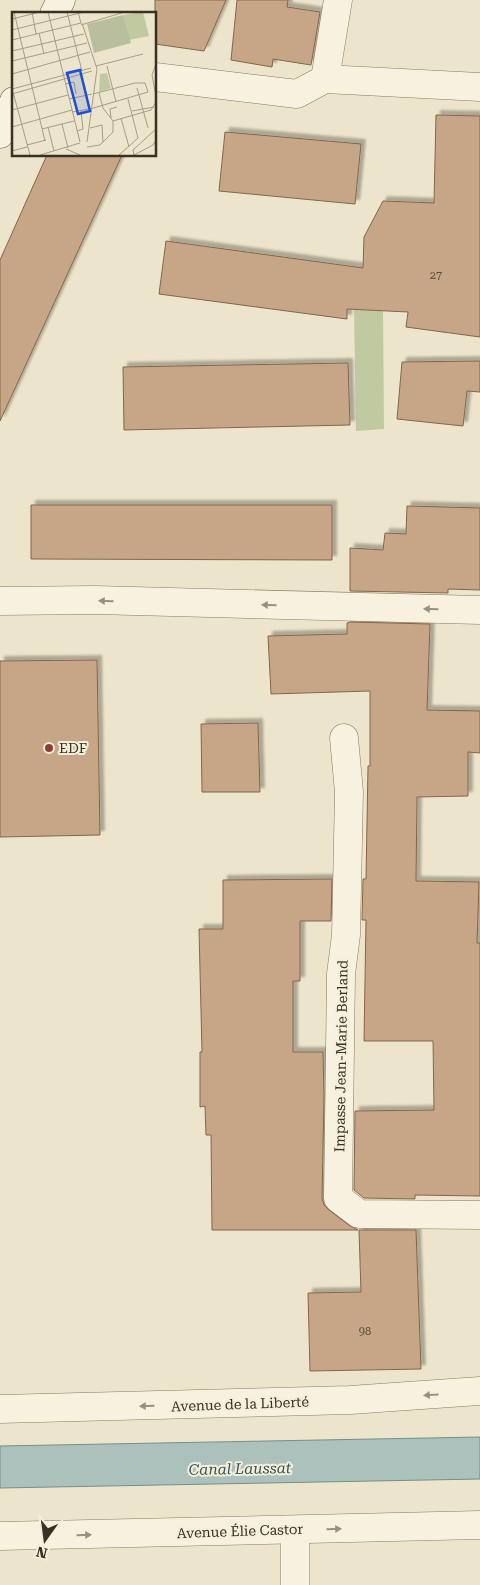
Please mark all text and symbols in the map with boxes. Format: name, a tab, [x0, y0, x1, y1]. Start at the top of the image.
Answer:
inset map	[12, 12, 156, 156]
house number: 27	[430, 269, 442, 282]
one-way arrow	[98, 597, 114, 605]
one-way arrow	[261, 601, 277, 609]
one-way arrow	[423, 605, 439, 613]
place label: EDF	[59, 740, 87, 756]
marker: EDF	[43, 742, 55, 754]
street label: Impasse Jean-Marie Berland	[331, 960, 351, 1152]
house number: 98	[359, 1325, 371, 1338]
one-way arrow	[423, 1391, 439, 1399]
street label: Avenue de la Liberté	[171, 1394, 310, 1414]
one-way arrow	[138, 1403, 154, 1411]
water label: Canal Laussat	[189, 1459, 292, 1479]
north arrow	[20, 1515, 70, 1565]
street label: Avenue Élie Castor	[177, 1521, 304, 1541]
one-way arrow	[326, 1524, 342, 1532]
one-way arrow	[76, 1531, 92, 1539]
text: N	[34, 1543, 49, 1562]

